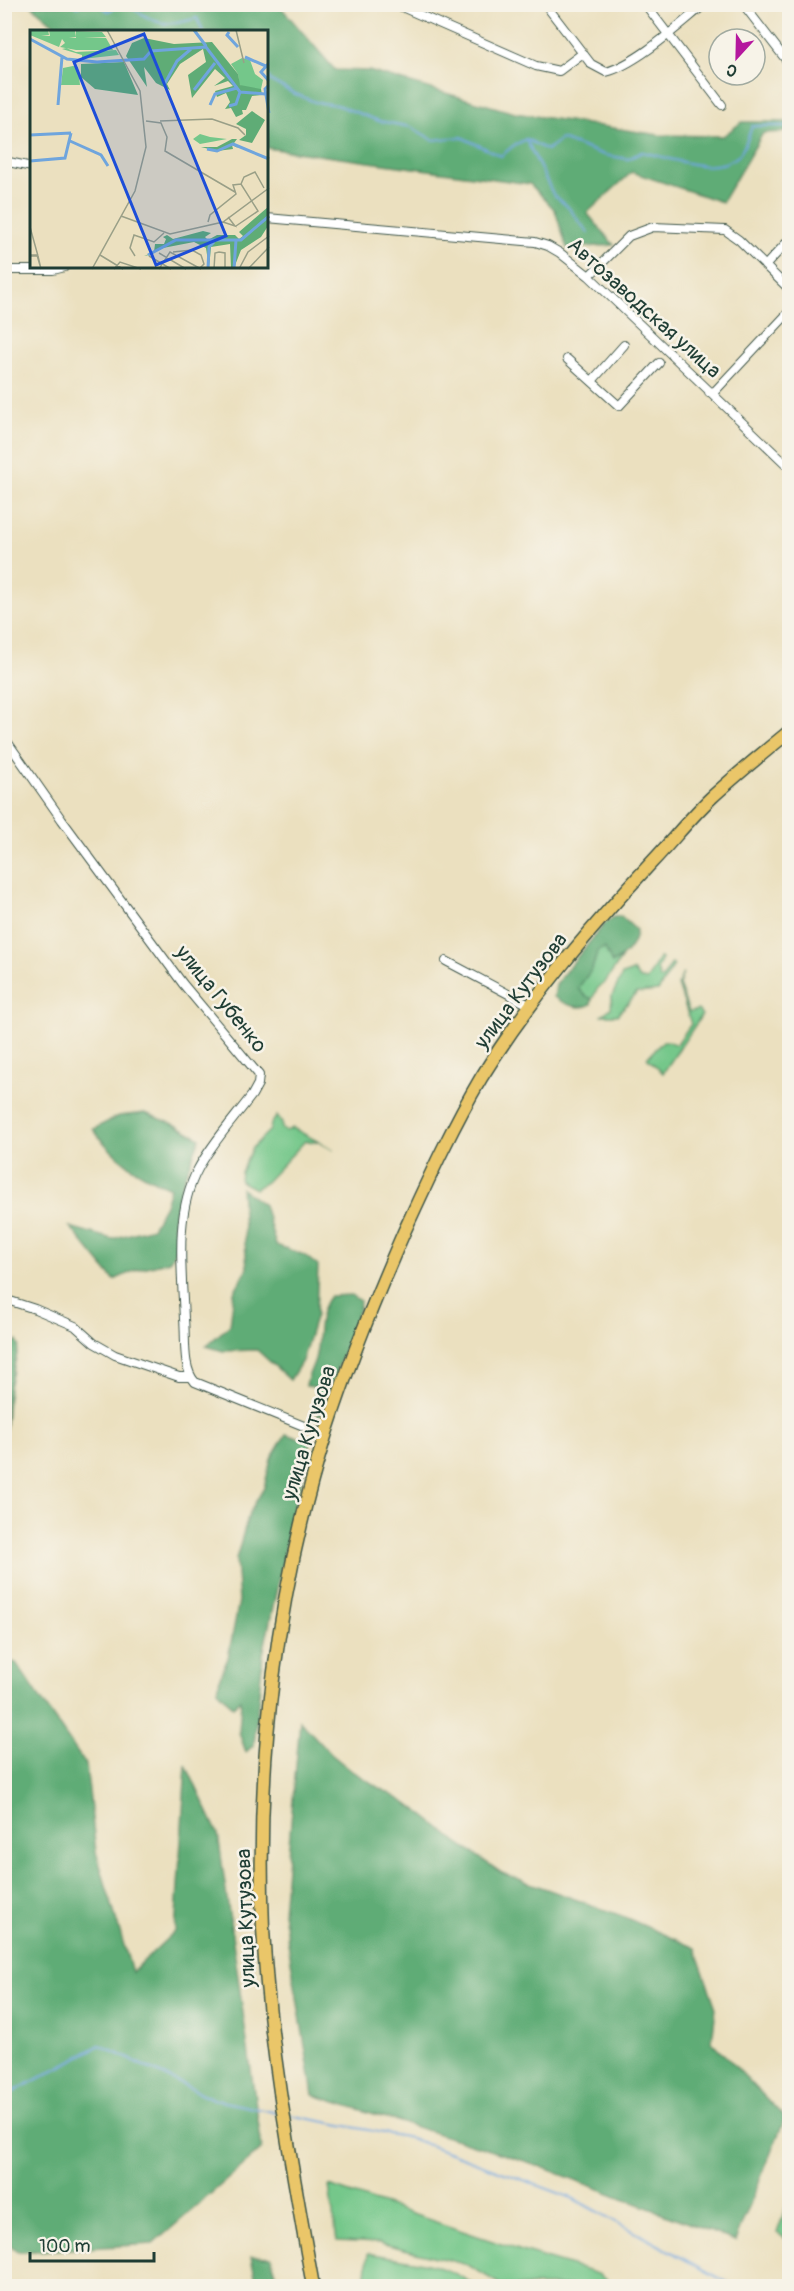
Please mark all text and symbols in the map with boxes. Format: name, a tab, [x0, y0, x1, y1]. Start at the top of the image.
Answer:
north arrow	[707, 27, 767, 87]
inset map	[30, 30, 268, 268]
text: С	[723, 59, 740, 81]
street label: Автозаводская улица	[561, 232, 727, 384]
street label: улица Кутузова	[468, 927, 574, 1055]
street label: улица Губенко	[169, 939, 273, 1058]
street label: улица Кутузова	[275, 1363, 342, 1504]
street label: улица Кутузова	[230, 1848, 262, 1989]
scale bar	[30, 2225, 154, 2263]
text: 100 m	[39, 2235, 91, 2258]

